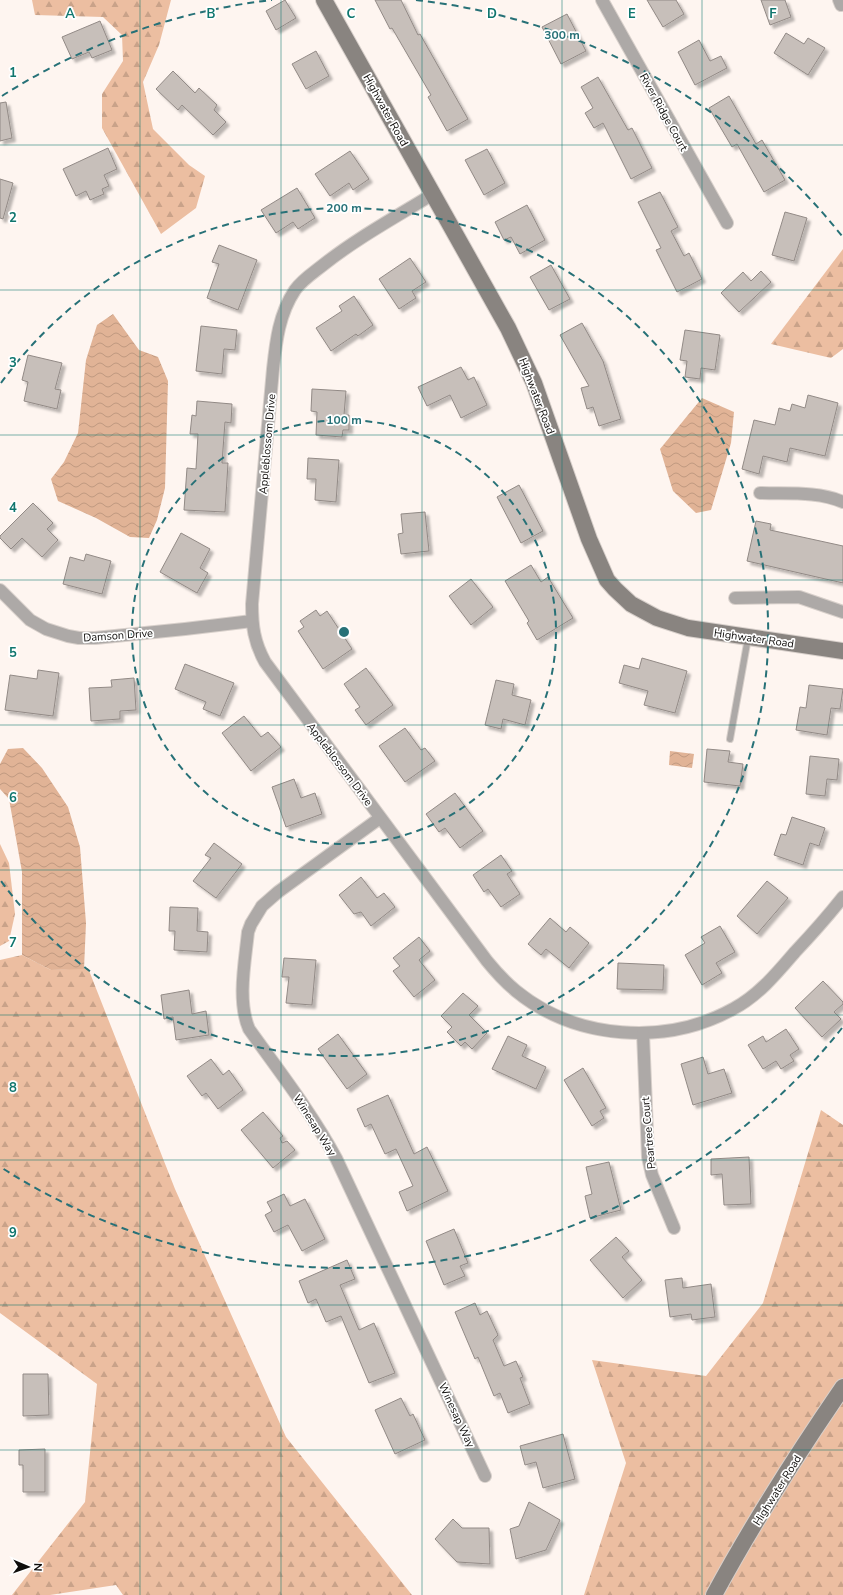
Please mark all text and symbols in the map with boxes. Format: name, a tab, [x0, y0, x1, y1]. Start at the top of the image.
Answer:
text: A	[65, 5, 75, 23]
text: B	[207, 5, 216, 23]
text: C	[347, 5, 356, 23]
text: D	[487, 5, 497, 23]
text: E	[628, 5, 636, 23]
text: F	[769, 5, 777, 23]
text: 300 m	[544, 27, 580, 43]
text: 1	[9, 64, 17, 82]
street label: Highwater Road	[359, 71, 412, 149]
street label: River Ridge Court	[636, 71, 691, 154]
text: 200 m	[326, 200, 362, 216]
text: 2	[9, 209, 17, 227]
text: 3	[9, 354, 17, 372]
street label: Highwater Road	[515, 356, 558, 436]
street label: Appleblossom Drive	[256, 393, 279, 495]
text: 100 m	[326, 412, 362, 428]
text: 4	[9, 499, 17, 517]
centre of rings	[337, 625, 351, 639]
street label: Highwater Road	[713, 625, 795, 652]
street label: Damson Drive	[83, 626, 154, 645]
text: 5	[9, 644, 17, 662]
street label: Appleblossom Drive	[303, 720, 376, 809]
text: 6	[9, 789, 17, 807]
text: 7	[9, 934, 17, 952]
text: 8	[9, 1079, 17, 1097]
street label: Winesap Way	[290, 1092, 340, 1159]
street label: Peartree Court	[638, 1096, 659, 1170]
text: 9	[9, 1224, 17, 1242]
street label: Winesap Way	[435, 1380, 478, 1450]
street label: Highwater Road	[750, 1452, 805, 1528]
north arrow	[8, 1547, 48, 1587]
text: N	[30, 1563, 45, 1572]

